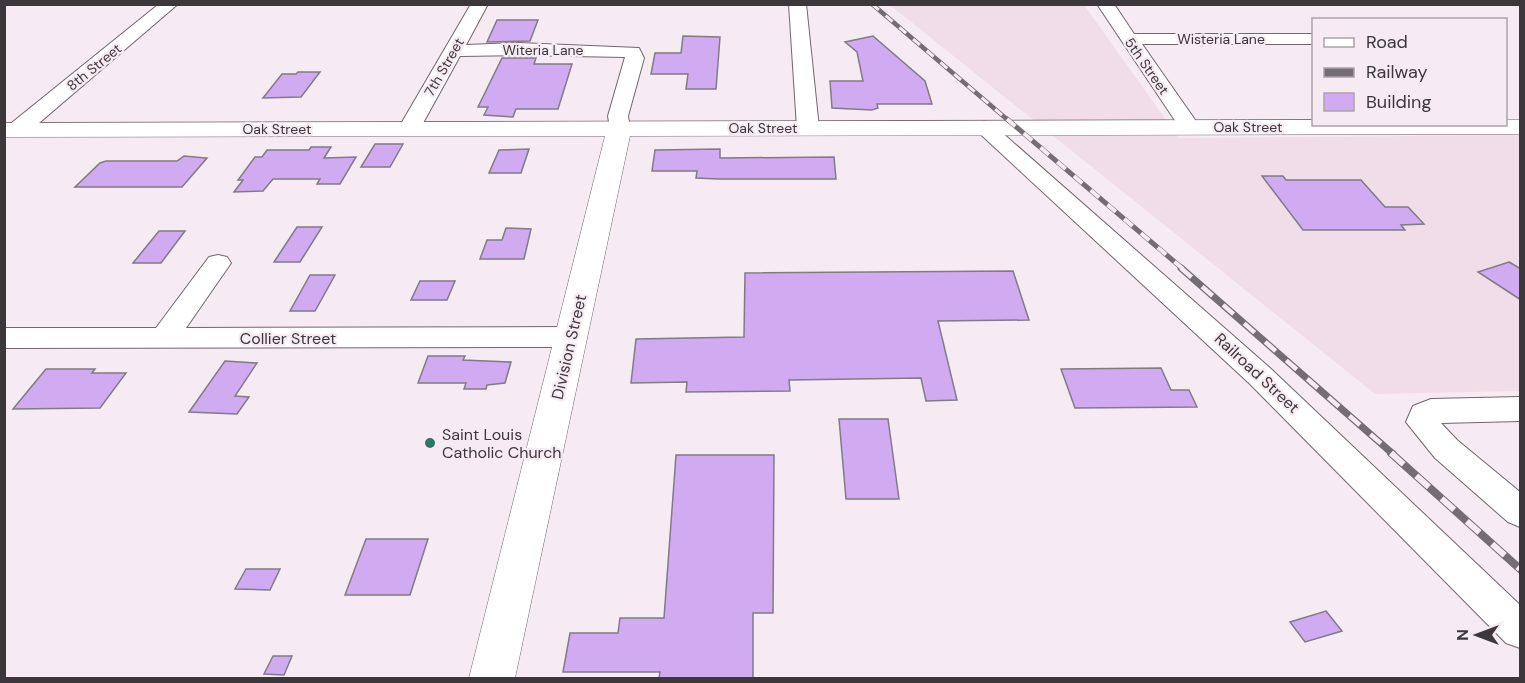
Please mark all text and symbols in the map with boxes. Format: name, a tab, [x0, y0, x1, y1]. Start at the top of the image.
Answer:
legend	[1312, 18, 1507, 126]
street label: Wisteria Lane	[1177, 30, 1265, 48]
text: Road	[1366, 30, 1408, 54]
street label: 5th Street	[1121, 34, 1173, 98]
street label: 7th Street	[420, 35, 468, 99]
street label: 8th Street	[63, 39, 125, 95]
street label: Witeria Lane	[502, 41, 584, 59]
text: Railway	[1366, 60, 1428, 84]
text: Building	[1366, 90, 1431, 114]
street label: Oak Street	[1214, 118, 1282, 136]
street label: Oak Street	[729, 119, 797, 137]
street label: Oak Street	[243, 120, 311, 138]
street label: Division Street	[547, 292, 591, 402]
street label: Collier Street	[240, 328, 336, 349]
street label: Railroad Street	[1210, 328, 1304, 418]
place label: Saint Louis Catholic Church	[442, 424, 562, 463]
marker: Saint Louis Catholic Church	[423, 436, 437, 450]
north arrow	[1447, 605, 1507, 665]
text: N	[1452, 629, 1473, 641]

